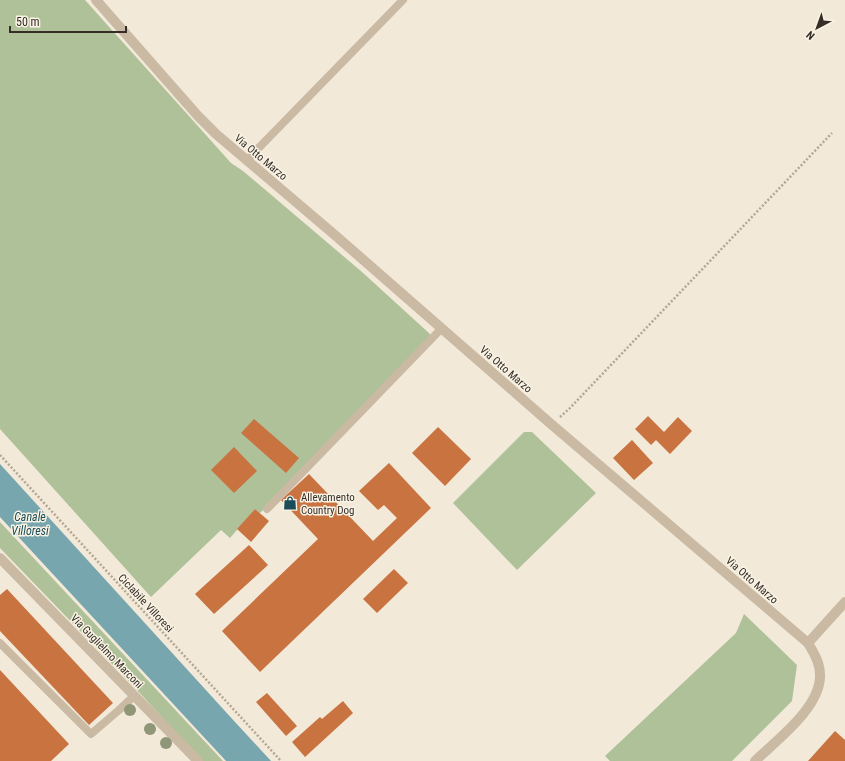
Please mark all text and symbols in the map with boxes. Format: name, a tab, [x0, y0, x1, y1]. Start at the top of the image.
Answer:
scale bar	[10, 8, 126, 34]
north arrow	[797, 8, 837, 48]
text: 50 m	[16, 15, 40, 29]
text: N	[804, 28, 818, 42]
street label: Via Otto Marzo	[232, 132, 290, 183]
street label: Via Otto Marzo	[477, 343, 535, 396]
place label: Allevamento Country Dog	[301, 491, 355, 517]
shop icon: Allevamento Country Dog	[282, 495, 298, 511]
water label: Canale Villoresi	[11, 510, 49, 538]
street label: Via Otto Marzo	[723, 554, 781, 607]
street label: Ciclabile Villoresi	[115, 571, 176, 635]
street label: Via Guglielmo Marconi	[68, 612, 145, 691]

